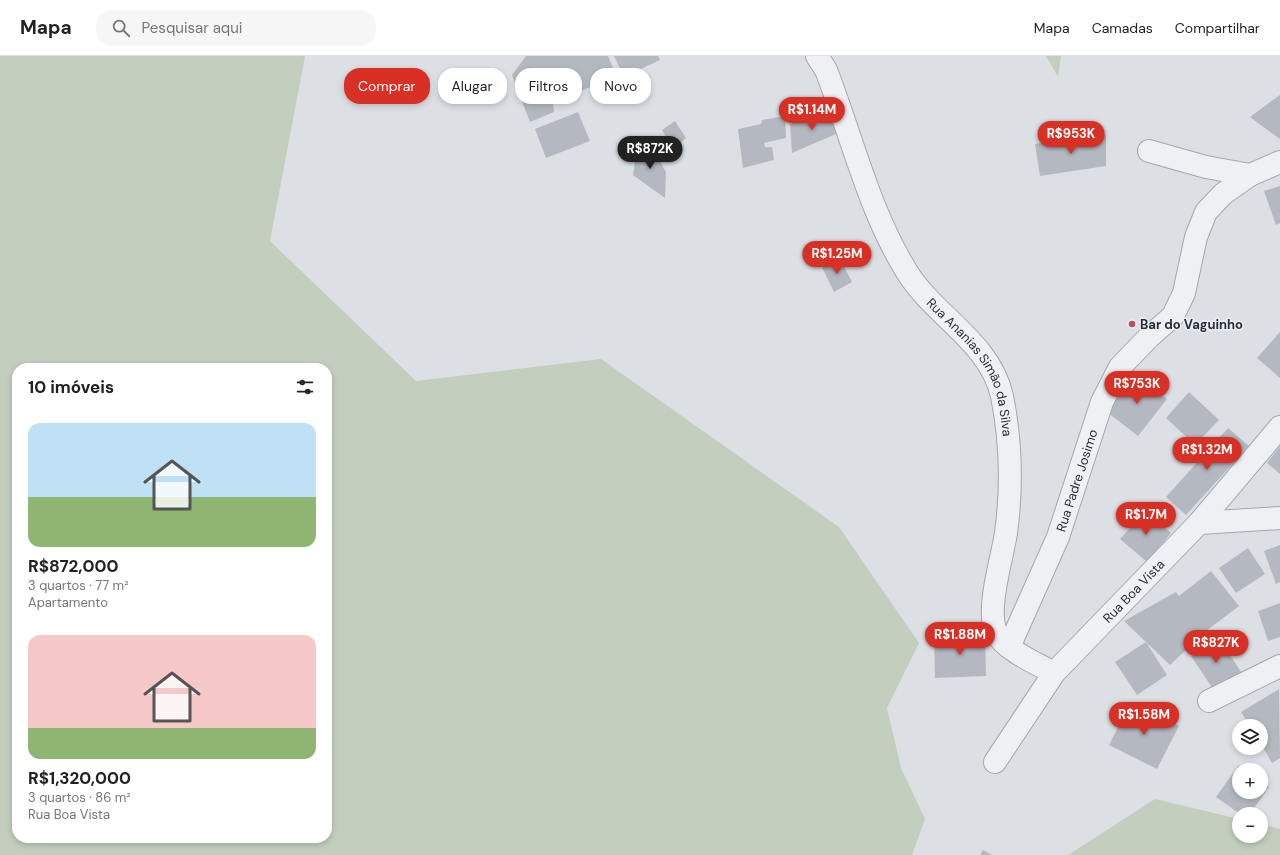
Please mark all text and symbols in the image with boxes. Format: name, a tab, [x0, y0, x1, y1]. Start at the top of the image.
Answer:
search box	[96, 10, 376, 46]
text: Mapa	[20, 15, 72, 40]
icon: search	[110, 17, 132, 39]
text: Pesquisar aqui	[142, 18, 242, 38]
text: Mapa	[1034, 19, 1070, 37]
text: Camadas	[1092, 19, 1153, 37]
text: Compartilhar	[1175, 19, 1260, 37]
chip: Comprar	[344, 68, 430, 104]
chip: Alugar	[438, 68, 507, 104]
chip: Filtros	[515, 68, 582, 104]
chip: Novo	[590, 68, 651, 104]
pin: R$1.14M	[775, 97, 849, 131]
text: R$1.14M	[788, 101, 836, 118]
pin: R$953K	[1038, 121, 1104, 155]
text: R$953K	[1047, 125, 1095, 142]
pin: R$872K	[617, 136, 683, 170]
text: R$872K	[627, 140, 673, 157]
pin: R$1.25M	[800, 241, 874, 275]
text: R$1.25M	[811, 245, 863, 262]
street label: Rua Ananias Simão da Silva	[923, 294, 1016, 437]
place label: Bar do Vaguinho	[1140, 316, 1243, 333]
marker: Bar do Vaguinho	[1127, 319, 1137, 329]
pin: R$753K	[1104, 371, 1170, 405]
text: R$753K	[1113, 375, 1161, 392]
text: 10 imóveis	[28, 376, 114, 398]
icon: filters	[294, 376, 316, 398]
street label: Rua Padre Josimo	[1052, 427, 1102, 534]
pin: R$1.32M	[1170, 437, 1244, 471]
text: R$1.32M	[1182, 441, 1232, 458]
icon: home	[136, 449, 208, 521]
pin: R$1.7M	[1113, 502, 1179, 536]
text: R$1.7M	[1125, 506, 1167, 523]
text: R$872,000	[28, 555, 118, 577]
street label: Rua Boa Vista	[1099, 556, 1168, 627]
text: 3 quartos · 77 m²	[28, 577, 128, 594]
text: Apartamento	[28, 594, 108, 611]
pin: R$1.88M	[923, 622, 997, 656]
text: R$1.88M	[934, 626, 986, 643]
pin: R$827K	[1183, 630, 1249, 664]
text: R$827K	[1192, 634, 1240, 651]
icon: home	[136, 661, 208, 733]
pin: R$1.58M	[1107, 702, 1181, 736]
text: R$1.58M	[1118, 706, 1170, 723]
map controls	[1232, 719, 1268, 843]
button: layers	[1232, 719, 1268, 755]
button: +	[1232, 763, 1268, 799]
text: R$1,320,000	[28, 767, 131, 789]
text: 3 quartos · 86 m²	[28, 789, 131, 806]
text: Rua Boa Vista	[28, 806, 110, 823]
button: −	[1232, 807, 1268, 843]

